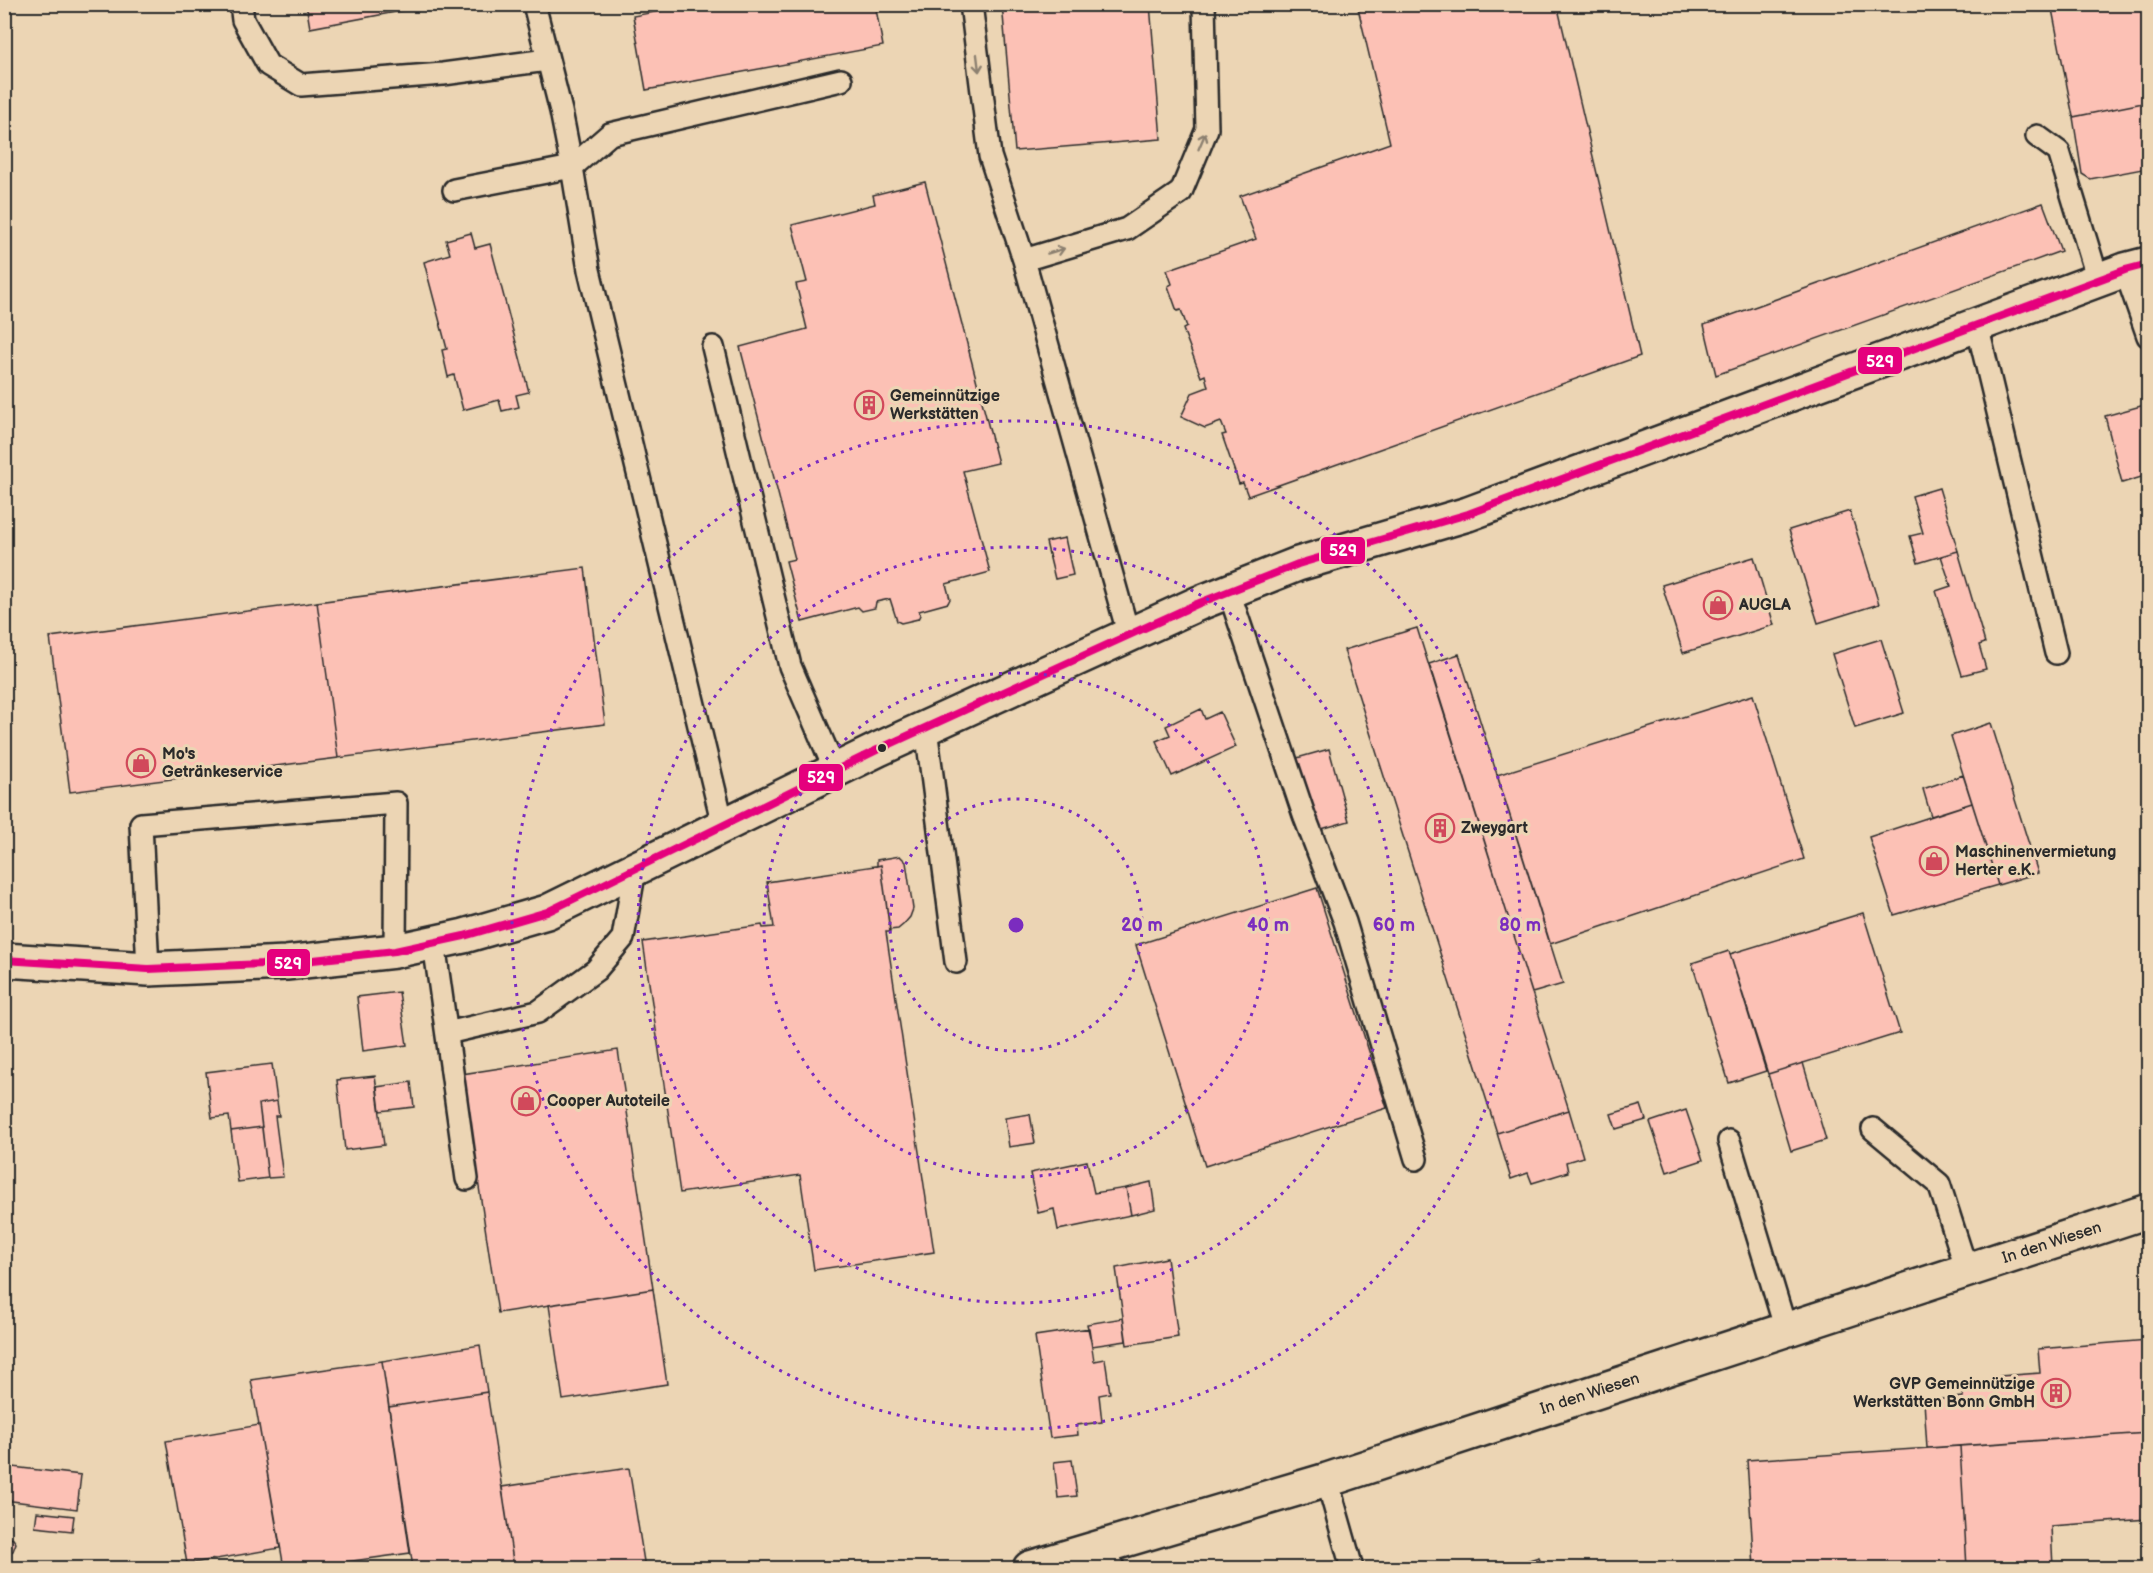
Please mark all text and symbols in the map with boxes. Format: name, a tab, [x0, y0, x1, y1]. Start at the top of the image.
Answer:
one-way arrow	[973, 52, 984, 72]
one-way arrow	[1197, 132, 1208, 151]
one-way arrow	[1046, 244, 1065, 255]
line badge: 529	[1857, 346, 1903, 375]
text: 529	[1866, 353, 1894, 372]
place label: Gemeinnützige Werkstätten	[890, 387, 1000, 424]
building icon: Gemeinnützige Werkstätten	[853, 389, 885, 421]
line badge: 529	[1320, 536, 1366, 565]
text: 529	[1329, 542, 1357, 561]
shop icon: AUGLA	[1702, 589, 1734, 621]
place label: AUGLA	[1738, 596, 1791, 615]
unlabelled marker	[876, 742, 888, 754]
place label: Mo's Getränkeservice	[162, 745, 283, 782]
shop icon: Mo's Getränkeservice	[125, 747, 157, 779]
line badge: 529	[798, 763, 844, 792]
text: 529	[807, 769, 835, 788]
building icon: Zweygart	[1424, 812, 1456, 844]
place label: Zweygart	[1461, 819, 1528, 838]
place label: Maschinenvermietung Herter e.K.	[1955, 843, 2116, 880]
shop icon: Maschinenvermietung Herter e.K.	[1918, 845, 1950, 877]
centre of rings	[1006, 915, 1026, 935]
text: 20 m	[1121, 915, 1163, 936]
text: 40 m	[1247, 915, 1289, 936]
text: 60 m	[1373, 915, 1415, 936]
text: 80 m	[1499, 915, 1541, 936]
line badge: 529	[266, 948, 311, 977]
text: 529	[274, 955, 302, 974]
shop icon: Cooper Autoteile	[510, 1085, 542, 1117]
place label: Cooper Autoteile	[547, 1092, 670, 1111]
street label: In den Wiesen	[2000, 1218, 2104, 1268]
street label: In den Wiesen	[1538, 1369, 1642, 1419]
place label: GVP Gemeinnützige Werkstätten Bonn GmbH	[1853, 1375, 2035, 1412]
building icon: GVP Gemeinnützige Werkstätten Bonn GmbH	[2040, 1377, 2072, 1409]

